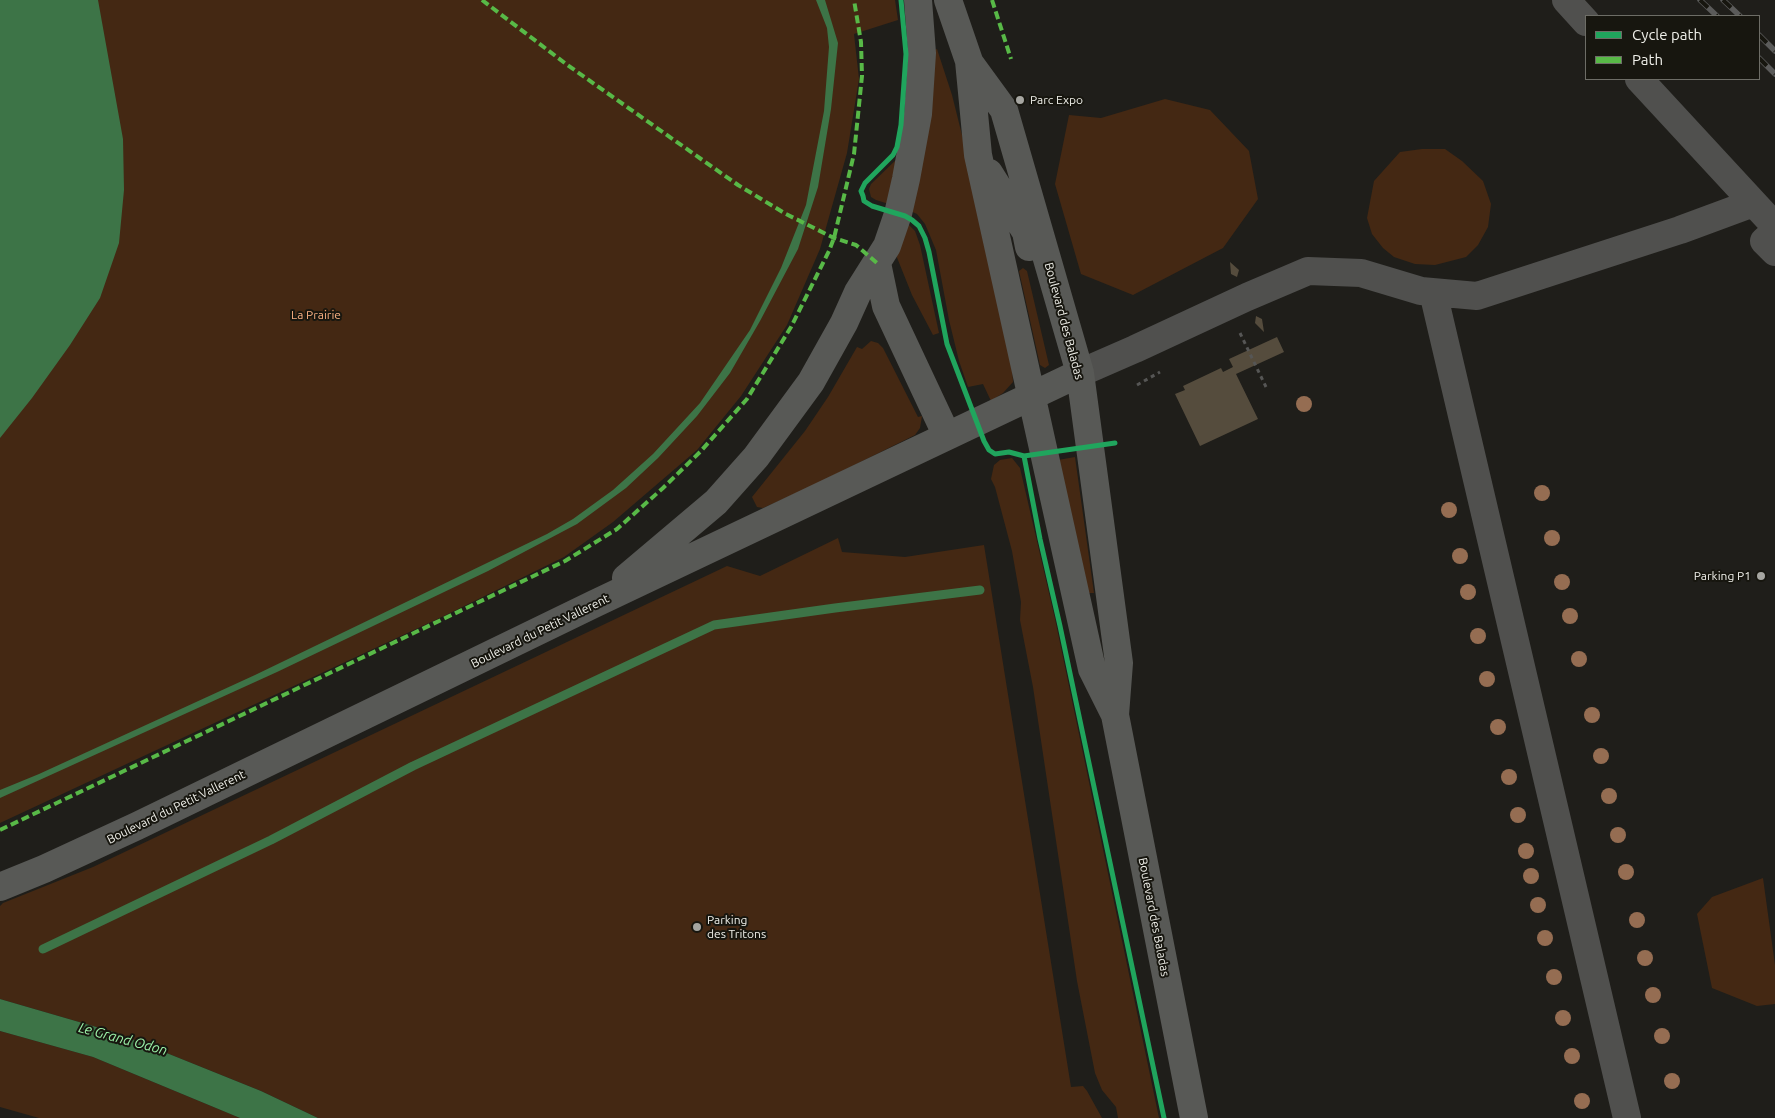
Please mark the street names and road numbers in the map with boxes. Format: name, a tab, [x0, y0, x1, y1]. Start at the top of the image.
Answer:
street label: Boulevard des Baladas	[1041, 261, 1087, 381]
street label: Boulevard du Petit Vallerent	[469, 591, 611, 671]
street label: Boulevard du Petit Vallerent	[105, 767, 247, 847]
street label: Boulevard des Baladas	[1135, 856, 1173, 978]

